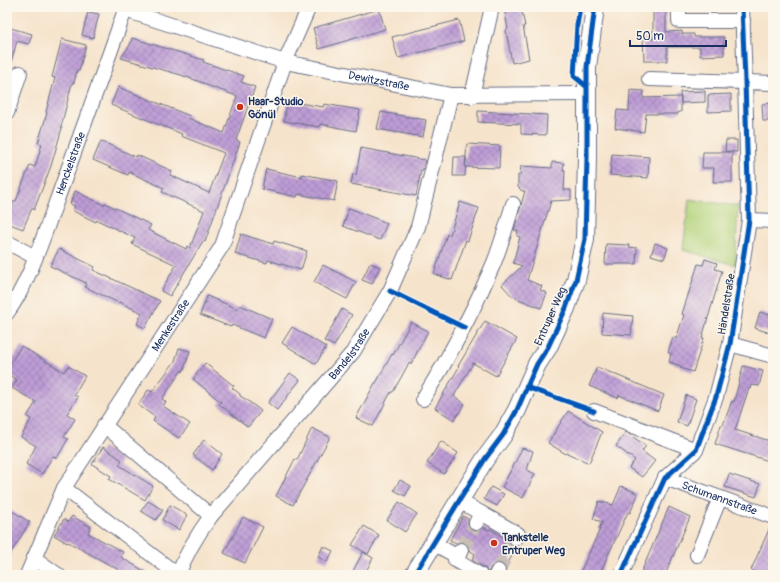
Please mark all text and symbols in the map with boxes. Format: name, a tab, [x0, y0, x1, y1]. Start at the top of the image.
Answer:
scale bar	[630, 22, 726, 48]
text: 50 m	[636, 29, 664, 44]
street label: Dewitzstraße	[347, 69, 411, 94]
place label: Haar-Studio Gönül	[248, 95, 304, 121]
marker: Haar-Studio Gönül	[235, 102, 245, 112]
street label: Henckelstraße	[53, 130, 88, 197]
street label: Händelstraße	[715, 272, 738, 336]
street label: Entruper Weg	[532, 284, 569, 348]
street label: Menkestraße	[149, 297, 193, 354]
street label: Bandelstraße	[326, 326, 373, 382]
street label: Schumannstraße	[680, 479, 759, 518]
place label: Tankstelle Entruper Weg	[501, 531, 565, 557]
marker: Tankstelle Entruper Weg	[489, 538, 499, 548]

